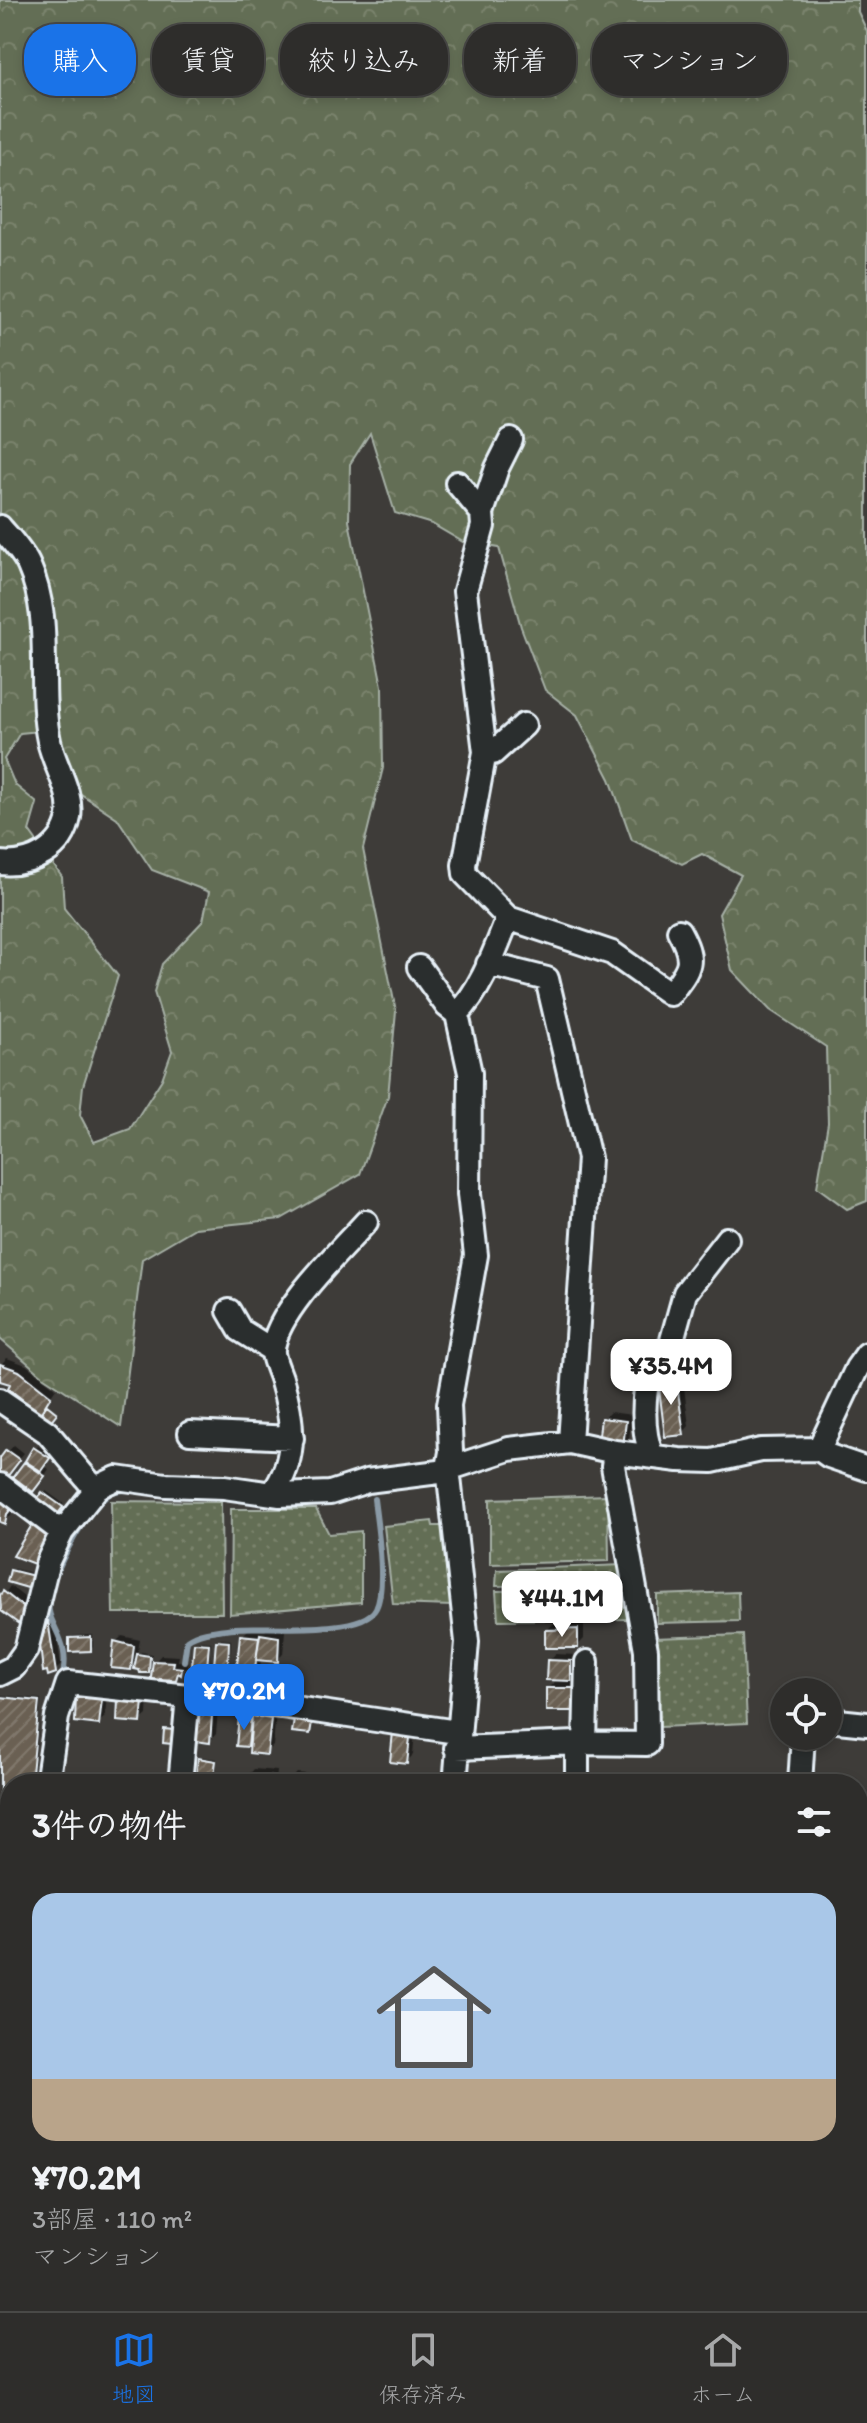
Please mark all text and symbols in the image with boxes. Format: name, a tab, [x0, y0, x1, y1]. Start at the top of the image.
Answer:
chip: 購入	[24, 24, 136, 96]
chip: 賃貸	[152, 24, 264, 96]
chip: 絞り込み	[280, 24, 448, 96]
chip: 新着	[464, 24, 576, 96]
chip: マンション	[592, 24, 787, 96]
pin: ¥35.4M	[606, 1339, 736, 1407]
text: ¥35.4M	[629, 1349, 713, 1381]
pin: ¥44.1M	[497, 1571, 627, 1639]
text: ¥44.1M	[520, 1581, 604, 1613]
pin: ¥70.2M	[179, 1664, 309, 1732]
text: ¥70.2M	[202, 1674, 286, 1706]
map controls	[770, 1678, 842, 1750]
button: locate	[770, 1678, 842, 1750]
icon: filters	[792, 1800, 836, 1844]
text: 3件の物件	[32, 1805, 187, 1846]
icon: home	[362, 1945, 506, 2089]
text: ¥70.2M	[32, 2157, 142, 2198]
text: 3部屋 · 110 m²	[32, 2203, 192, 2235]
text: マンション	[32, 2240, 161, 2272]
tab: 地図	[112, 2328, 156, 2408]
tab: 保存済み	[379, 2328, 467, 2408]
tab: ホーム	[690, 2328, 755, 2408]

